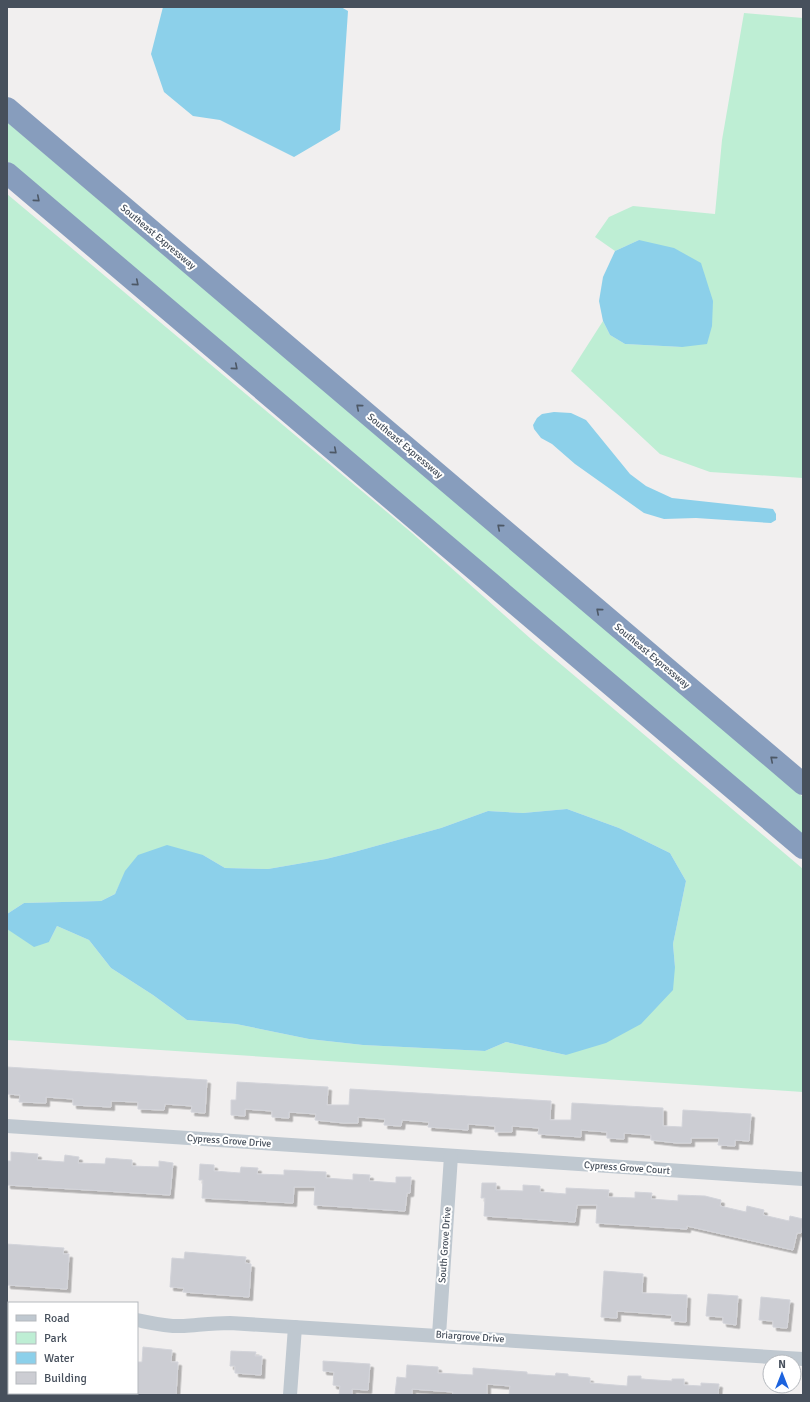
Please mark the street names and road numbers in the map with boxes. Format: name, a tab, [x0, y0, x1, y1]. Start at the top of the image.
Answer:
street label: Southeast Expressway	[118, 202, 198, 272]
street label: Southeast Expressway	[365, 411, 445, 481]
street label: Southeast Expressway	[612, 621, 692, 691]
street label: Cypress Grove Drive	[186, 1132, 272, 1150]
street label: Cypress Grove Court	[584, 1159, 671, 1177]
street label: South Grove Drive	[436, 1206, 454, 1284]
street label: Briargrove Drive	[435, 1329, 505, 1345]

